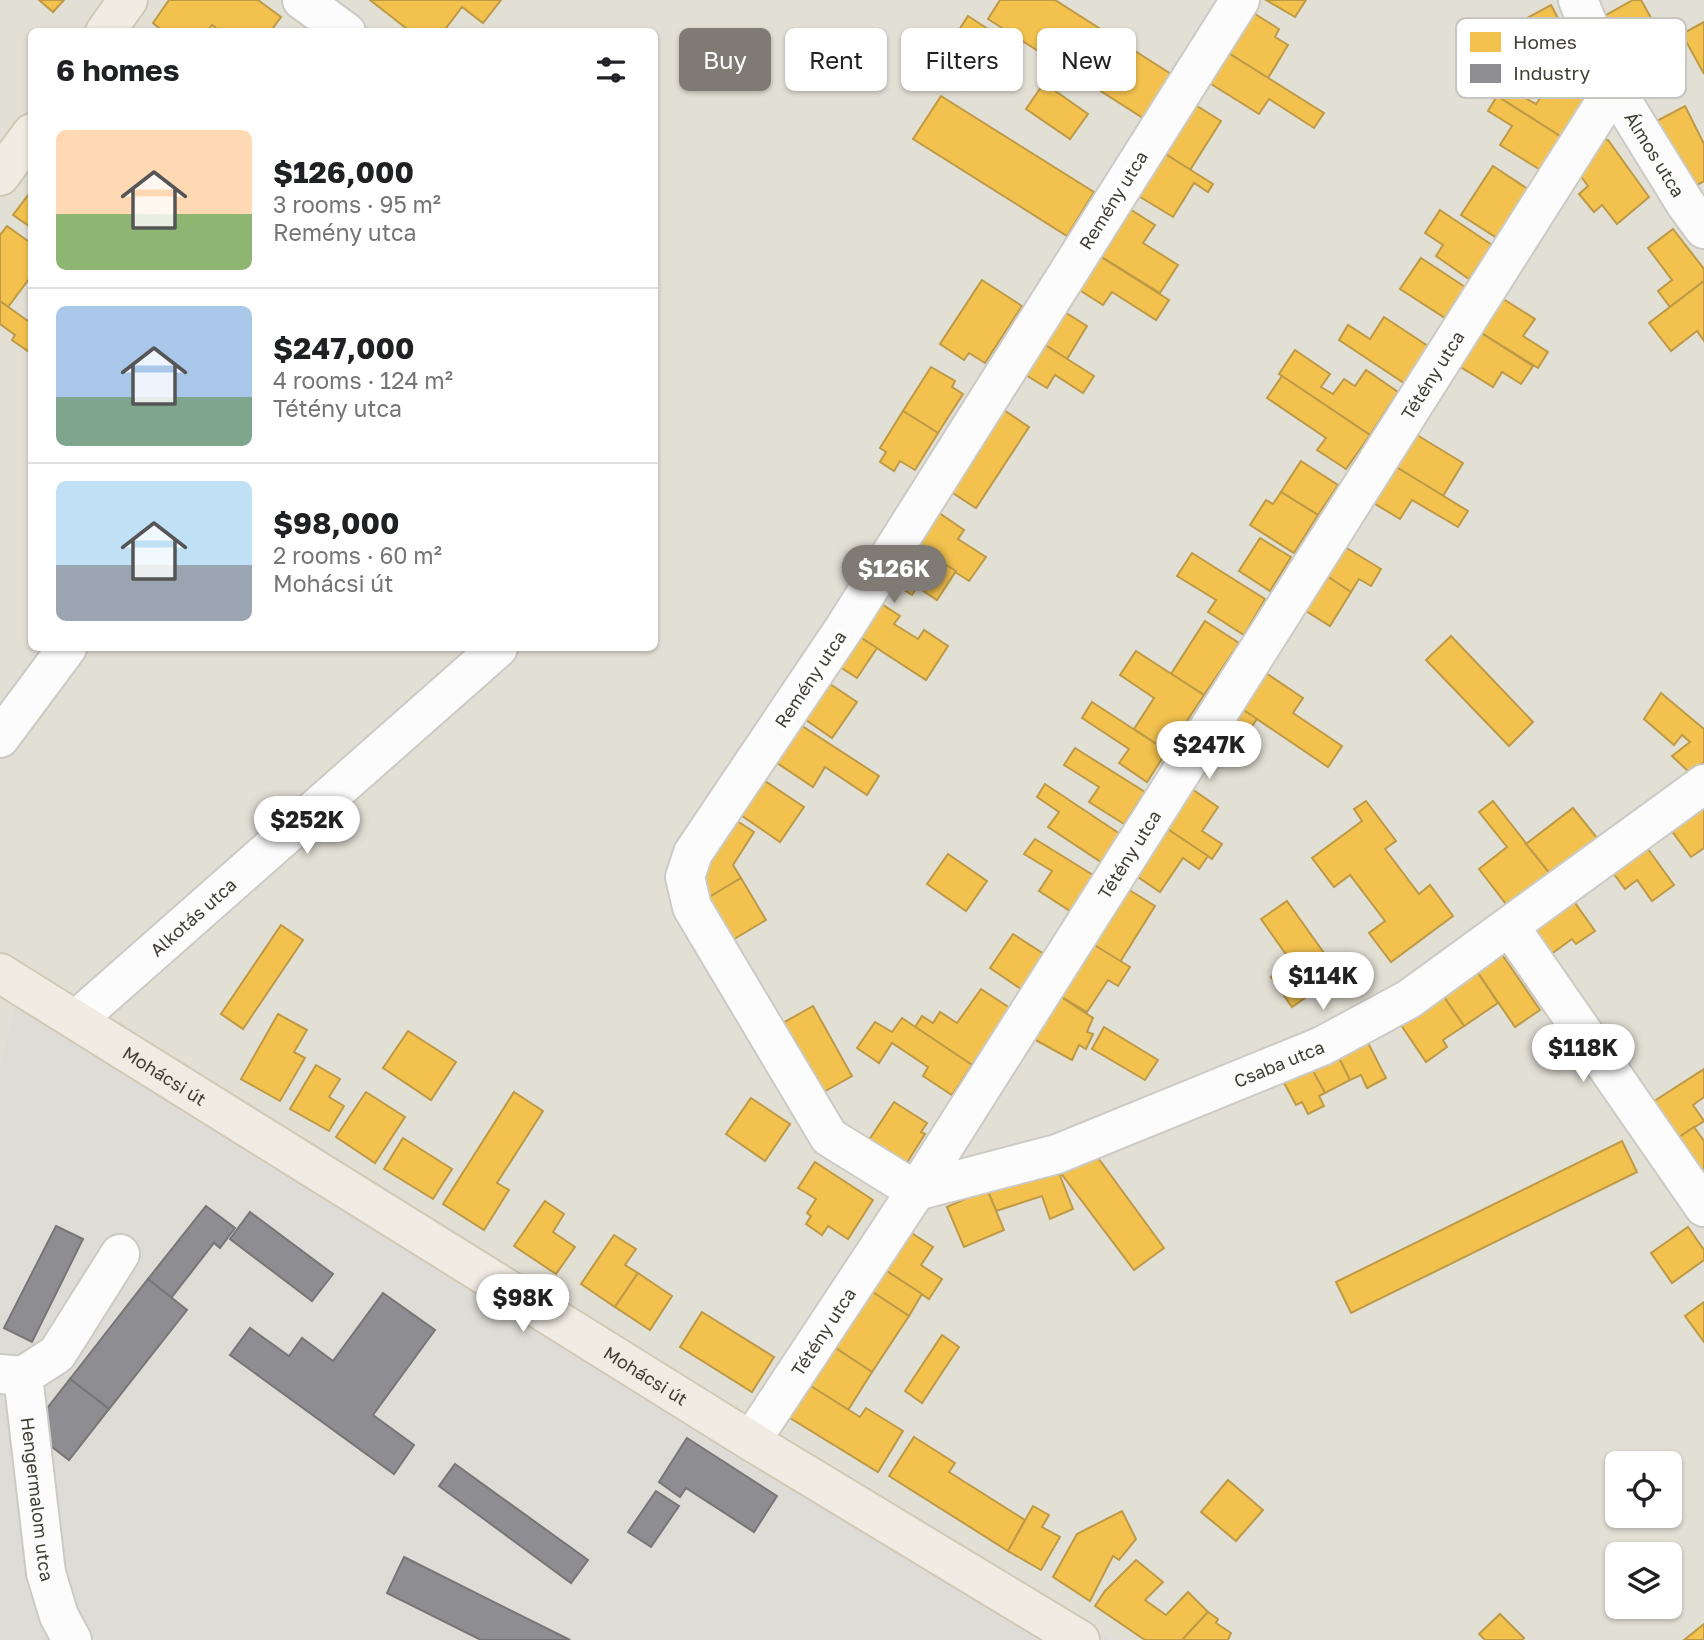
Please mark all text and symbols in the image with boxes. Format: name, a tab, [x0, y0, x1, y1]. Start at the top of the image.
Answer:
legend	[1456, 18, 1686, 98]
chip: Buy	[679, 28, 771, 91]
chip: Rent	[785, 28, 887, 91]
chip: Filters	[901, 28, 1023, 91]
chip: New	[1037, 28, 1136, 91]
text: Homes	[1513, 30, 1577, 53]
icon: filters	[592, 51, 630, 89]
text: 6 homes	[56, 52, 179, 88]
text: Industry	[1513, 61, 1590, 84]
street label: Álmos utca	[1620, 108, 1690, 201]
street label: Remény utca	[1074, 147, 1152, 253]
text: $126,000	[273, 154, 414, 190]
icon: home	[112, 158, 196, 242]
text: 3 rooms · 95 m²	[273, 190, 441, 218]
text: Remény utca	[273, 218, 416, 246]
street label: Tétény utca	[1396, 327, 1469, 424]
text: $247,000	[273, 330, 415, 366]
icon: home	[112, 334, 196, 418]
text: 4 rooms · 124 m²	[273, 366, 453, 394]
text: Tétény utca	[273, 394, 402, 422]
text: $98,000	[273, 505, 399, 541]
icon: home	[112, 509, 196, 593]
text: 2 rooms · 60 m²	[273, 541, 442, 569]
pin: $126K	[845, 546, 943, 605]
text: $126K	[858, 554, 930, 582]
text: Mohácsi út	[273, 569, 393, 597]
street label: Remény utca	[770, 626, 850, 732]
pin: $247K	[1160, 722, 1258, 781]
text: $247K	[1172, 730, 1246, 758]
pin: $252K	[258, 796, 356, 856]
text: $252K	[270, 805, 344, 833]
street label: Tétény utca	[1093, 806, 1165, 903]
street label: Alkotás utca	[145, 873, 241, 961]
pin: $114K	[1274, 953, 1372, 1012]
text: $114K	[1288, 961, 1358, 989]
pin: $118K	[1534, 1024, 1632, 1084]
text: $118K	[1548, 1033, 1618, 1061]
street label: Csaba utca	[1230, 1035, 1327, 1092]
street label: Mohácsi út	[119, 1041, 210, 1110]
pin: $98K	[482, 1274, 564, 1334]
text: $98K	[492, 1283, 554, 1311]
street label: Tétény utca	[786, 1283, 860, 1380]
street label: Mohácsi út	[600, 1341, 692, 1410]
street label: Hengermalom utca	[17, 1416, 59, 1584]
map controls	[1605, 1451, 1682, 1619]
button: locate	[1605, 1451, 1682, 1528]
button: layers	[1605, 1542, 1682, 1619]

